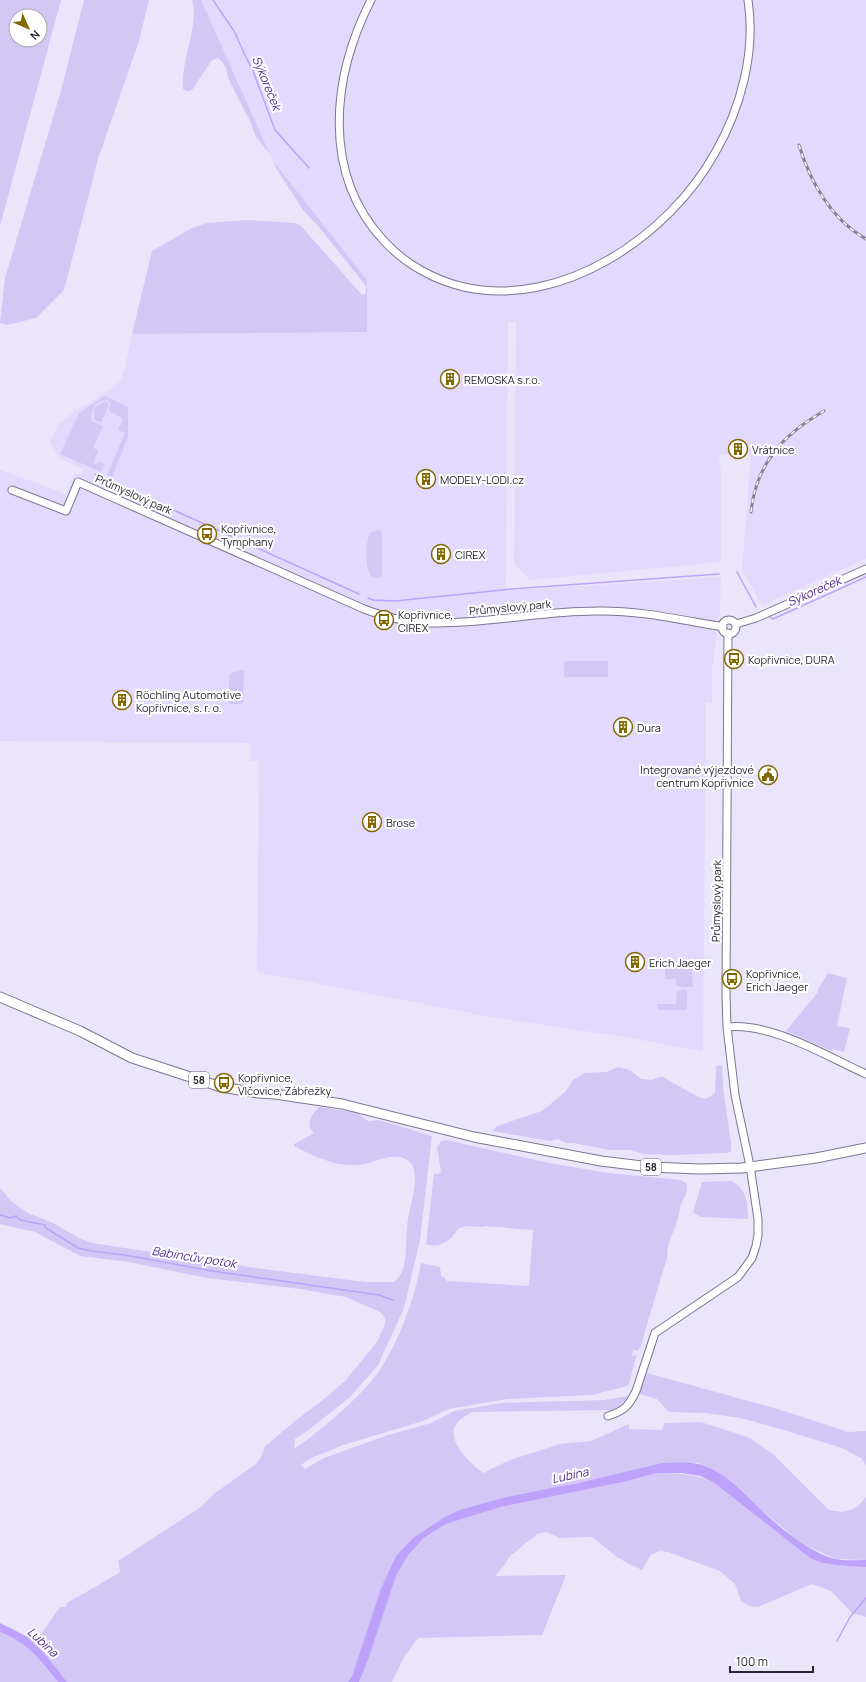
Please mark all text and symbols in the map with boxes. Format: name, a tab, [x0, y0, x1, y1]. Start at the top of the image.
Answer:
north arrow	[8, 8, 48, 48]
text: N	[27, 27, 44, 44]
water label: Sýkoreček	[248, 53, 286, 115]
building icon: REMOSKA s.r.o.	[439, 368, 461, 390]
place label: REMOSKA s.r.o.	[464, 372, 540, 387]
building icon: Vrátnice	[727, 438, 749, 460]
place label: Vrátnice	[752, 442, 795, 457]
building icon: MODELY-LODI.cz	[415, 468, 437, 490]
street label: Průmyslový park	[93, 470, 175, 518]
place label: MODELY-LODI.cz	[440, 472, 524, 487]
place label: Kopřivnice, Tymphany	[221, 521, 276, 549]
bus stop icon: Kopřivnice, Tymphany	[196, 523, 218, 545]
building icon: CIREX	[430, 543, 452, 565]
place label: CIREX	[455, 547, 486, 562]
water label: Sýkoreček	[784, 571, 845, 610]
street label: Průmyslový park	[468, 596, 552, 618]
place label: Kopřivnice, CIREX	[398, 607, 453, 635]
bus stop icon: Kopřivnice, CIREX	[373, 609, 395, 631]
bus stop icon: Kopřivnice, DURA	[723, 648, 745, 670]
place label: Kopřivnice, DURA	[748, 652, 835, 667]
place label: Röchling Automotive Kopřivnice, s. r. o.	[136, 687, 242, 715]
building icon: Röchling Automotive Kopřivnice, s. r. o.	[111, 689, 133, 711]
building icon: Dura	[612, 716, 634, 738]
place label: Dura	[637, 720, 661, 735]
place label: Integrované výjezdové centrum Kopřivnice	[640, 762, 755, 790]
public building icon: Integrované výjezdové centrum Kopřivnice	[757, 764, 779, 786]
building icon: Brose	[361, 811, 383, 833]
place label: Brose	[386, 815, 416, 830]
street label: Průmyslový park	[708, 859, 724, 942]
building icon: Erich Jaeger	[624, 951, 646, 973]
place label: Erich Jaeger	[649, 955, 711, 970]
place label: Kopřivnice, Erich Jaeger	[746, 966, 808, 994]
bus stop icon: Kopřivnice, Erich Jaeger	[721, 968, 743, 990]
place label: Kopřivnice, Vlčovice, Zábřežky	[238, 1070, 332, 1098]
road number: 58	[189, 1072, 209, 1088]
bus stop icon: Kopřivnice, Vlčovice, Zábřežky	[213, 1072, 235, 1094]
road number: 58	[641, 1159, 661, 1175]
water label: Babincův potok	[151, 1242, 239, 1272]
water label: Lubina	[550, 1463, 591, 1487]
water label: Lubina	[24, 1623, 63, 1662]
scale bar	[730, 1648, 813, 1674]
text: 100 m	[736, 1653, 768, 1670]

